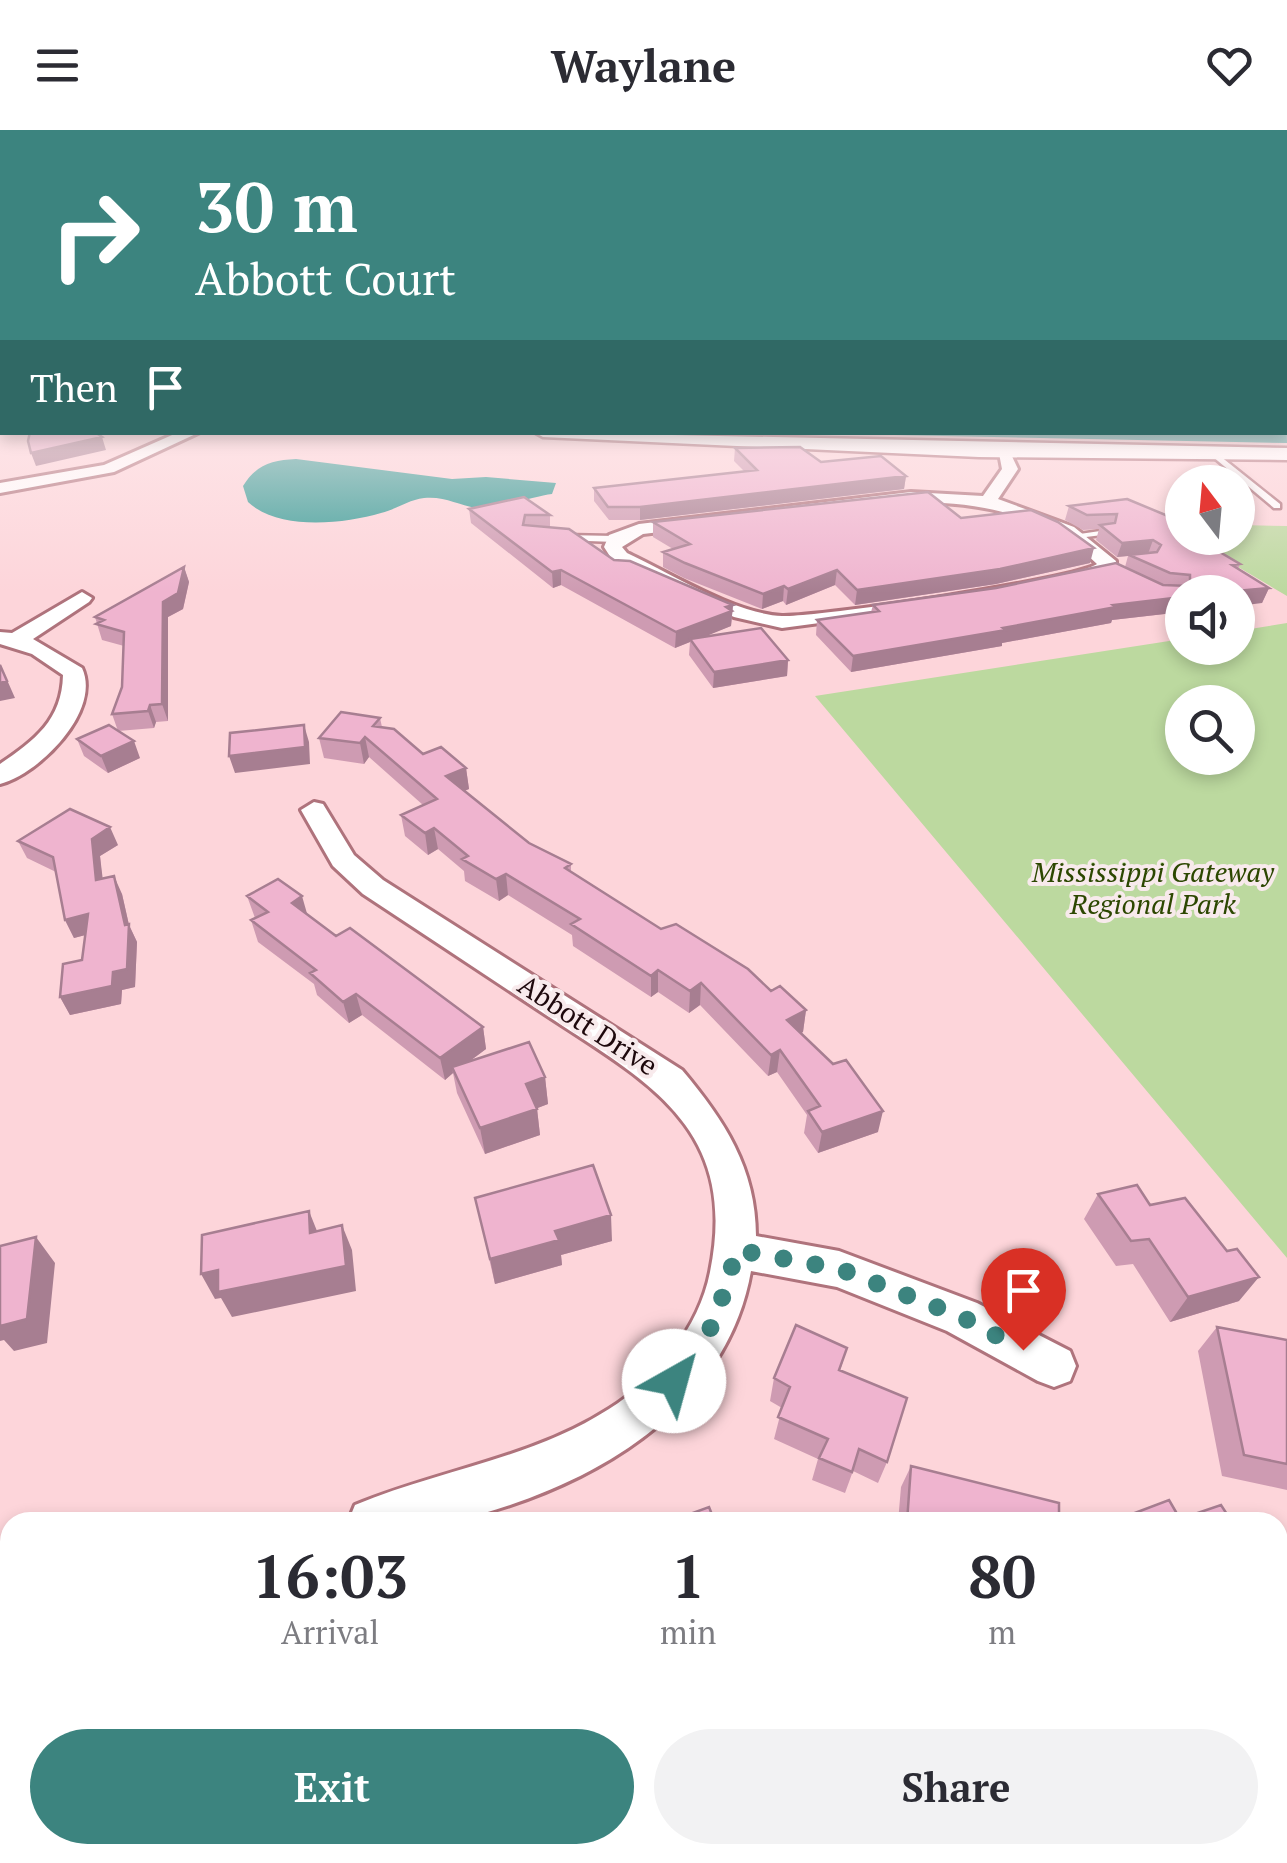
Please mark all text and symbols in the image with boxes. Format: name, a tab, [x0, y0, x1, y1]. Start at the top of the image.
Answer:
text: Waylane	[551, 35, 736, 95]
icon: menu	[30, 38, 85, 93]
icon: heart	[1202, 38, 1257, 93]
text: 30 m	[195, 159, 358, 252]
icon: right	[30, 170, 160, 300]
text: Abbott Court	[195, 248, 456, 308]
icon: arrive	[138, 360, 193, 415]
text: Then	[30, 363, 118, 413]
north arrow	[1165, 465, 1255, 555]
map controls	[1165, 465, 1255, 775]
button: sound	[1165, 575, 1255, 665]
button: search	[1165, 685, 1255, 775]
park label: Mississippi Gateway Regional Park	[1031, 853, 1275, 922]
street label: Abbott Drive	[511, 966, 665, 1083]
pin	[981, 1248, 1066, 1351]
icon: arrive	[996, 1263, 1051, 1318]
position arrow	[622, 1329, 726, 1433]
text: 16:03	[252, 1536, 408, 1615]
text: 1	[671, 1536, 705, 1615]
text: 80	[968, 1536, 1036, 1615]
text: Arrival	[281, 1611, 379, 1653]
text: min	[660, 1611, 716, 1653]
text: m	[988, 1611, 1016, 1653]
button: Exit	[30, 1729, 634, 1844]
button: Share	[654, 1729, 1258, 1844]

